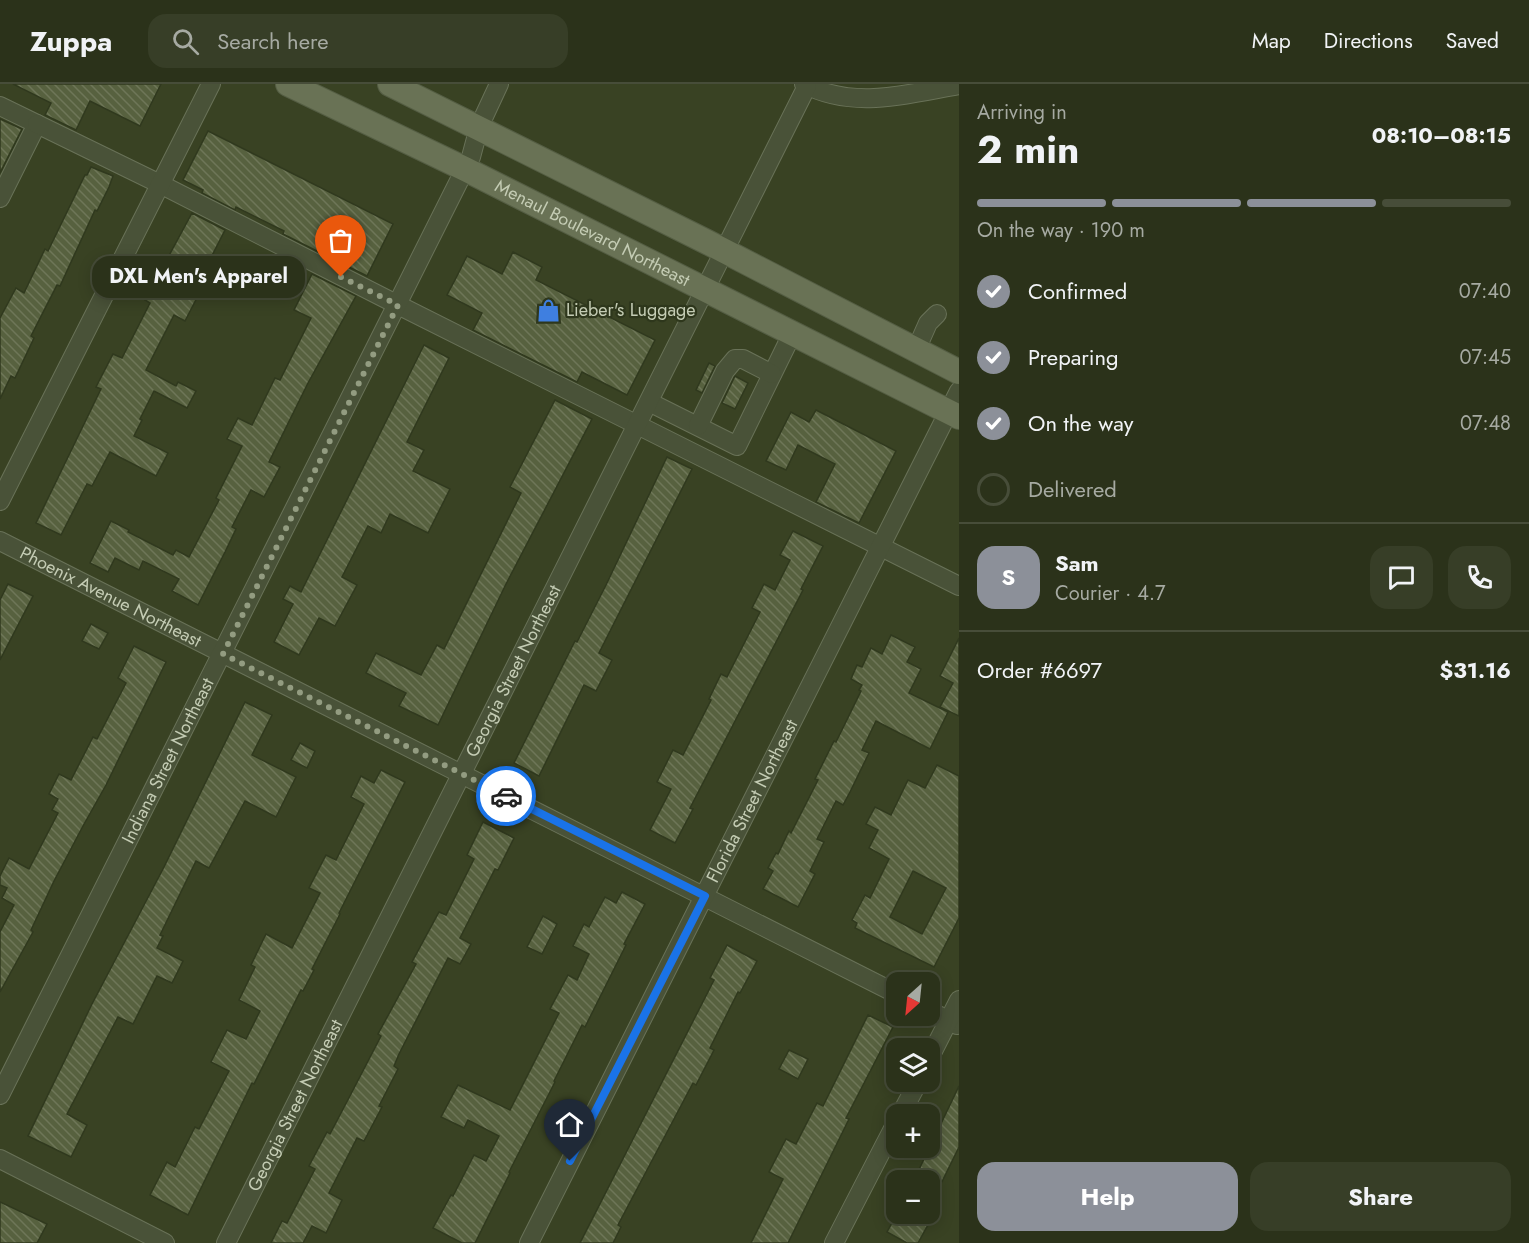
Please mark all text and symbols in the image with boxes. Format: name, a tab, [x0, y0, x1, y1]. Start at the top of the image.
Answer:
search box	[148, 14, 568, 68]
text: Zuppa	[30, 21, 112, 62]
icon: search	[169, 25, 202, 58]
text: Search here	[217, 25, 329, 57]
text: Map	[1252, 26, 1291, 56]
text: Directions	[1324, 26, 1413, 56]
text: Saved	[1446, 26, 1499, 56]
text: Arriving in	[977, 98, 1067, 127]
text: 08:10–08:15	[1372, 119, 1511, 151]
text: 2 min	[977, 121, 1079, 178]
street label: Menaul Boulevard Northeast	[490, 173, 695, 293]
pin	[315, 215, 366, 277]
text: On the way · 190 m	[977, 216, 1145, 245]
icon: bag	[324, 224, 357, 257]
callout: DXL Men's Apparel	[92, 256, 305, 298]
text: DXL Men's Apparel	[109, 262, 288, 291]
icon: check	[977, 275, 1010, 308]
text: Confirmed	[1028, 275, 1127, 307]
text: 07:40	[1459, 277, 1511, 306]
shop icon: Lieber's Luggage	[535, 297, 561, 323]
place label: Lieber's Luggage	[566, 297, 696, 323]
icon: check	[977, 341, 1010, 374]
text: Preparing	[1028, 341, 1119, 373]
text: 07:45	[1460, 343, 1511, 372]
icon: check	[977, 407, 1010, 440]
text: On the way	[1028, 407, 1133, 439]
text: 07:48	[1460, 409, 1511, 438]
text: Delivered	[1028, 473, 1117, 505]
street label: Phoenix Avenue Northeast	[15, 540, 207, 654]
button: chat	[1370, 546, 1433, 609]
button: phone	[1448, 546, 1511, 609]
text: Sam	[1055, 547, 1099, 579]
text: S	[1002, 561, 1015, 593]
text: Courier · 4.7	[1055, 579, 1166, 608]
street label: Georgia Street Northeast	[459, 580, 568, 762]
text: Order #6697	[977, 654, 1102, 686]
text: $31.16	[1439, 654, 1511, 686]
street label: Indiana Street Northeast	[115, 673, 221, 848]
street label: Florida Street Northeast	[700, 714, 804, 887]
courier	[476, 766, 536, 826]
icon: car	[490, 780, 523, 813]
north arrow	[886, 972, 940, 1026]
map controls	[886, 972, 940, 1224]
street label: Georgia Street Northeast	[241, 1014, 350, 1196]
button: layers	[886, 1038, 940, 1092]
pin	[544, 1099, 595, 1161]
button: +	[886, 1104, 940, 1158]
icon: home	[553, 1108, 586, 1141]
button: Help	[977, 1162, 1238, 1231]
button: Share	[1250, 1162, 1511, 1231]
button: −	[886, 1170, 940, 1224]

